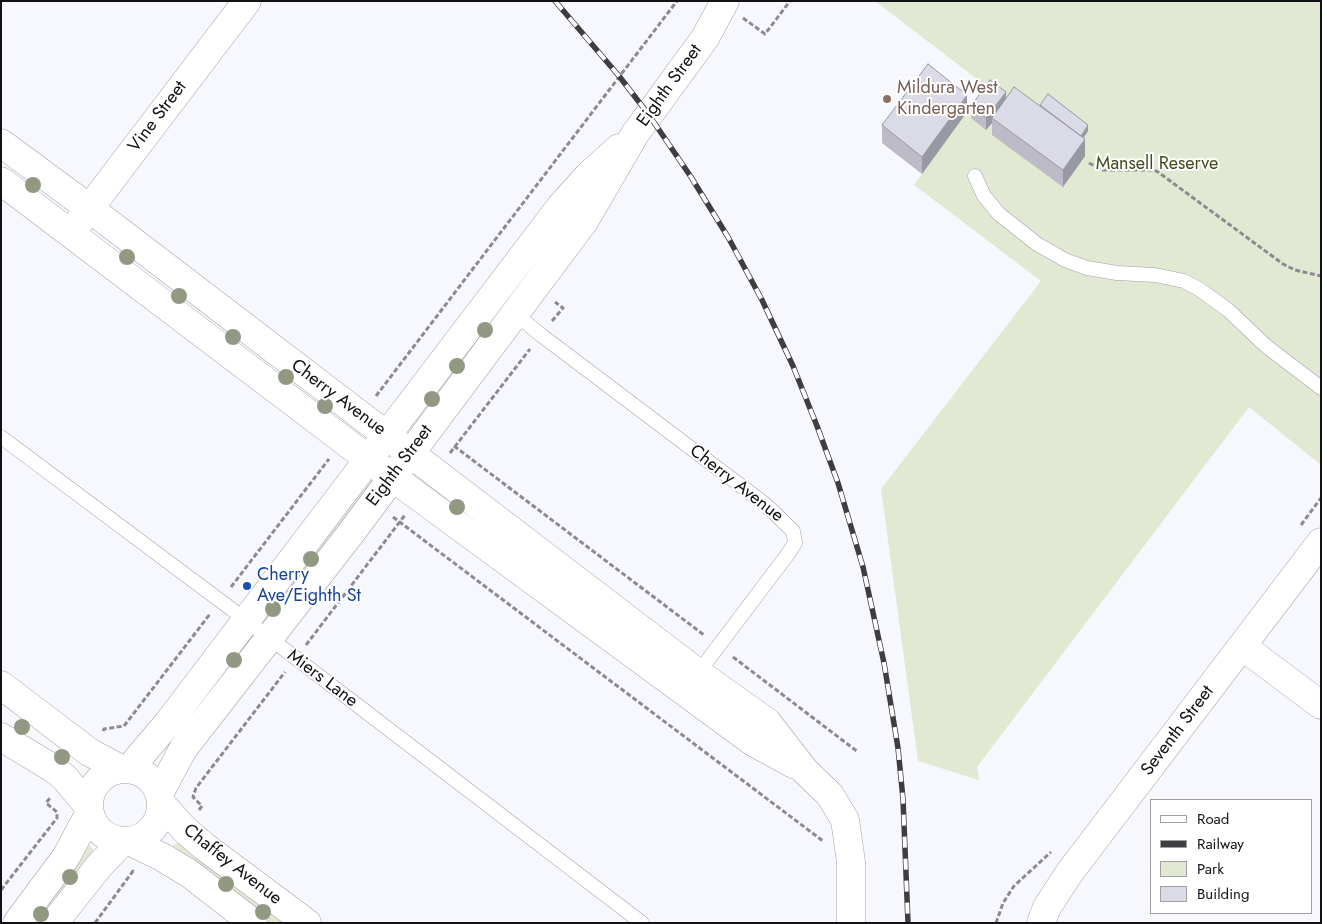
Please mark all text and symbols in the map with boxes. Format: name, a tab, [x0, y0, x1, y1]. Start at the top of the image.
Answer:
street label: Eighth Street	[633, 41, 707, 131]
street label: Vine Street	[124, 77, 192, 157]
place label: Mildura West Kindergarten	[897, 78, 998, 120]
marker: Mildura West Kindergarten	[881, 93, 893, 105]
park label: Mansell Reserve	[1096, 154, 1218, 176]
street label: Cherry Avenue	[286, 355, 390, 441]
street label: Eighth Street	[362, 421, 438, 511]
street label: Cherry Avenue	[685, 441, 787, 527]
place label: Cherry Ave/Eighth St	[257, 565, 361, 608]
marker: Cherry Ave/Eighth St	[241, 580, 253, 592]
street label: Miers Lane	[282, 645, 362, 713]
street label: Seventh Street	[1137, 682, 1219, 780]
legend	[1150, 799, 1312, 914]
text: Road	[1197, 808, 1229, 830]
street label: Chaffey Avenue	[178, 820, 286, 910]
text: Railway	[1197, 833, 1244, 855]
text: Park	[1197, 858, 1224, 880]
text: Building	[1197, 883, 1249, 905]

